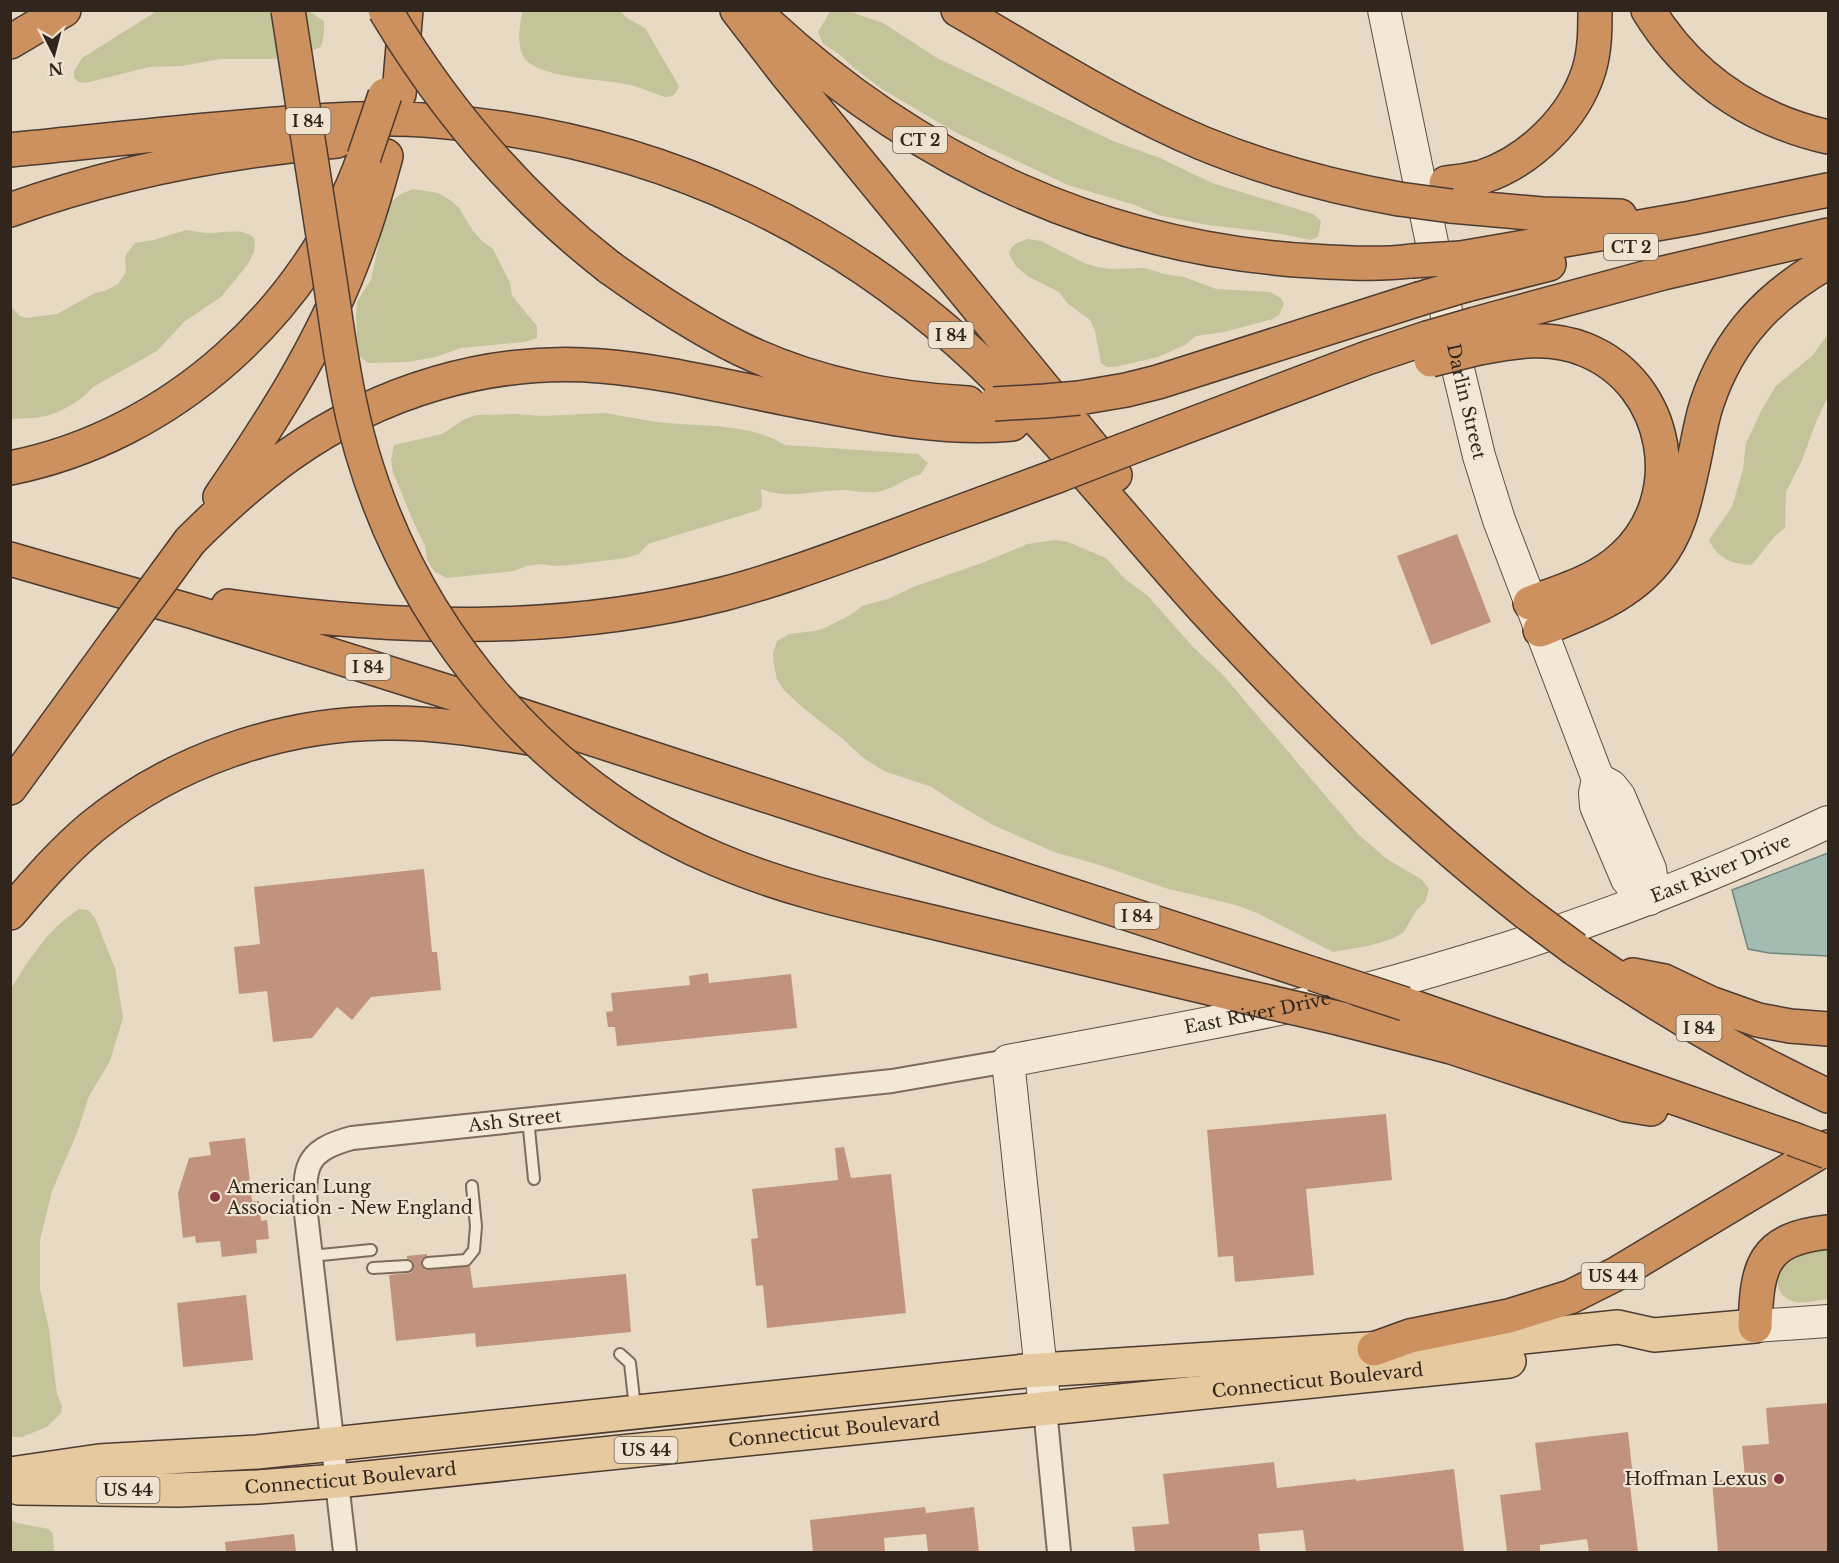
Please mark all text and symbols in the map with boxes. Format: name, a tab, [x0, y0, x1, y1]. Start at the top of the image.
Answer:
north arrow	[24, 24, 84, 84]
text: N	[47, 58, 64, 80]
road number: I 84	[286, 108, 330, 134]
road number: CT 2	[893, 127, 947, 153]
road number: CT 2	[1604, 234, 1658, 260]
road number: I 84	[928, 322, 974, 348]
street label: Darlin Street	[1442, 342, 1490, 462]
road number: I 84	[346, 654, 391, 680]
street label: East River Drive	[1648, 830, 1794, 908]
road number: I 84	[1114, 903, 1160, 929]
street label: East River Drive	[1182, 987, 1333, 1039]
road number: I 84	[1676, 1015, 1722, 1041]
street label: Ash Street	[466, 1105, 563, 1137]
place label: American Lung Association - New England	[226, 1176, 473, 1219]
marker: American Lung Association - New England	[208, 1190, 222, 1204]
road number: US 44	[1582, 1263, 1644, 1289]
street label: Connecticut Boulevard	[1211, 1359, 1424, 1402]
street label: Connecticut Boulevard	[727, 1408, 941, 1452]
road number: US 44	[614, 1437, 678, 1463]
street label: Connecticut Boulevard	[244, 1458, 458, 1498]
place label: Hoffman Lexus	[1625, 1468, 1767, 1490]
marker: Hoffman Lexus	[1772, 1472, 1786, 1486]
road number: US 44	[96, 1477, 160, 1503]

